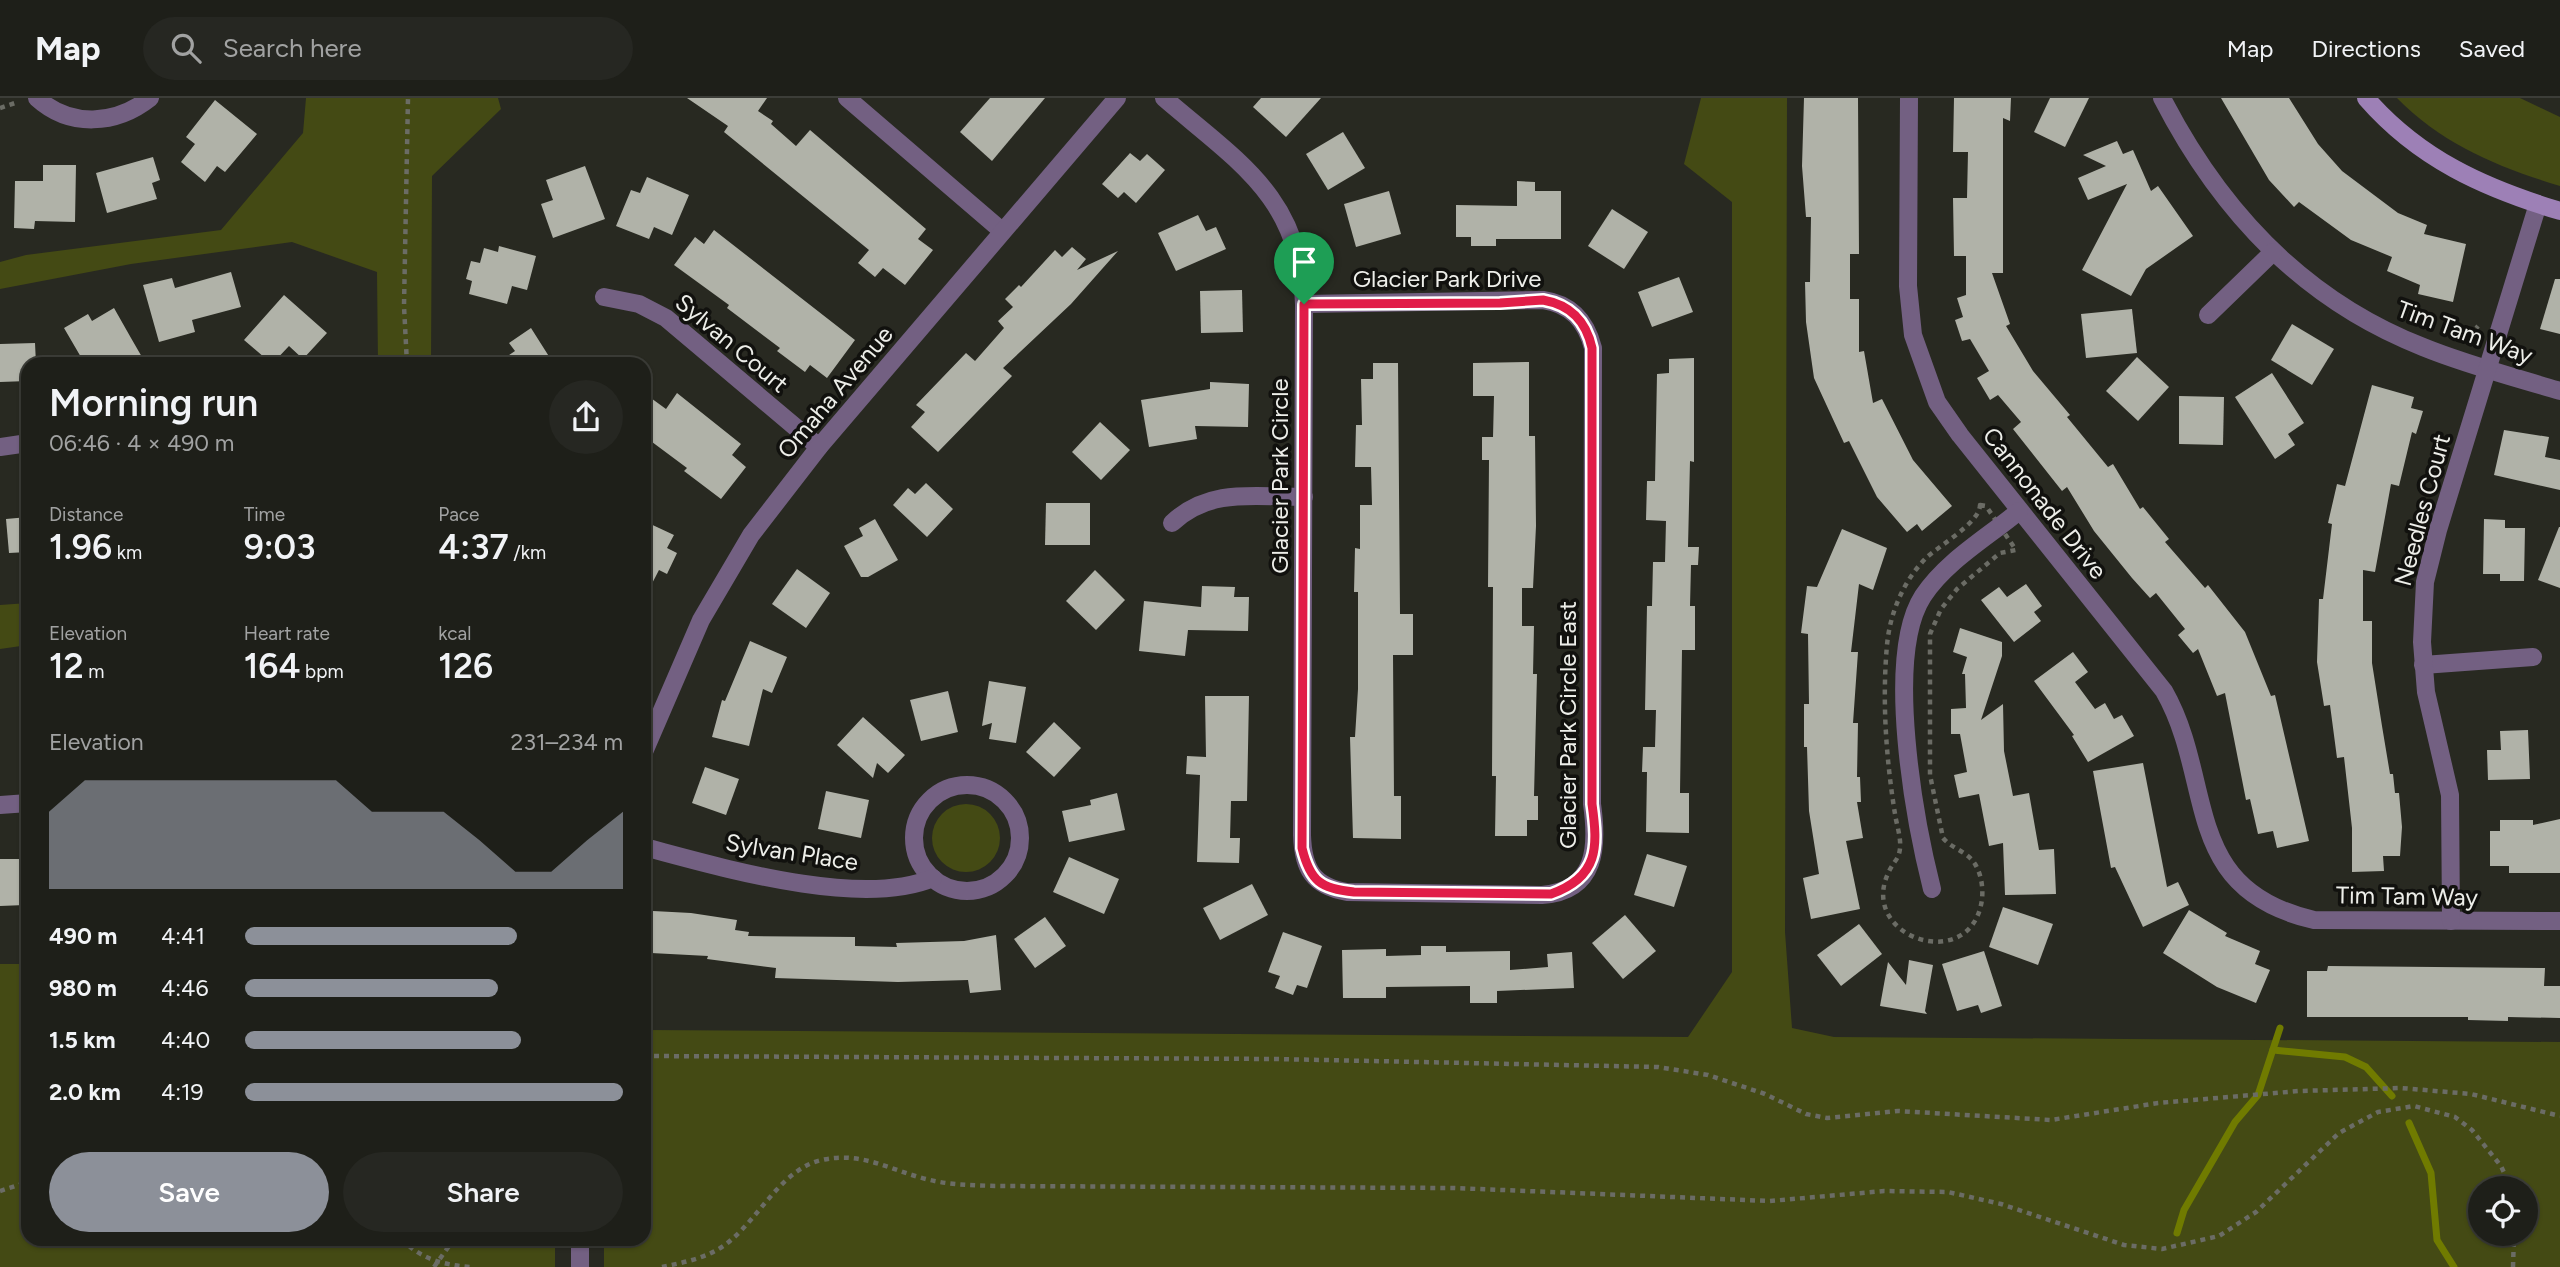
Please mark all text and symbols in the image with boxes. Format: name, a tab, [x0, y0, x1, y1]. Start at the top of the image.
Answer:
search box	[143, 17, 633, 80]
text: Map	[35, 29, 101, 68]
icon: search	[167, 29, 205, 67]
text: Search here	[223, 32, 362, 64]
text: Map	[2227, 34, 2273, 63]
text: Directions	[2311, 34, 2421, 63]
text: Saved	[2459, 34, 2525, 63]
pin	[1274, 232, 1334, 304]
icon: arrive	[1285, 243, 1323, 281]
street label: Glacier Park Drive	[1353, 264, 1541, 293]
street label: Sylvan Court	[670, 287, 794, 399]
street label: Tim Tam Way	[2393, 294, 2537, 370]
street label: Omaha Avenue	[771, 320, 899, 464]
street label: Glacier Park Circle	[1265, 378, 1294, 574]
text: Morning run	[49, 380, 258, 426]
button: share	[549, 380, 623, 454]
street label: Cannonade Drive	[1977, 421, 2113, 585]
text: 06:46 · 4 × 490 m	[49, 429, 234, 457]
street label: Needles Court	[2388, 431, 2456, 589]
text: Distance	[49, 503, 123, 526]
text: Time	[244, 503, 285, 526]
text: Pace	[438, 503, 479, 526]
text: 1.96	[49, 526, 112, 568]
text: 9:03	[244, 526, 315, 568]
text: 4:37	[438, 526, 509, 568]
text: km	[112, 541, 142, 564]
text: /km	[509, 541, 546, 564]
street label: Glacier Park Circle East	[1553, 601, 1582, 849]
text: Elevation	[49, 622, 127, 645]
text: Heart rate	[244, 622, 330, 645]
text: kcal	[438, 622, 472, 645]
text: 12	[49, 645, 84, 687]
text: 164	[244, 645, 300, 687]
text: 126	[438, 645, 493, 687]
text: m	[84, 660, 105, 683]
text: bpm	[300, 660, 344, 683]
text: Elevation	[49, 728, 144, 756]
text: 231–234 m	[511, 728, 623, 756]
street label: Sylvan Place	[724, 827, 860, 877]
street label: Tim Tam Way	[2336, 880, 2479, 912]
text: 490 m	[49, 922, 117, 950]
text: 4:41	[161, 922, 205, 950]
text: 980 m	[49, 974, 117, 1002]
text: 4:46	[161, 974, 208, 1002]
text: 1.5 km	[49, 1026, 116, 1054]
text: 4:40	[161, 1026, 210, 1054]
text: 2.0 km	[49, 1078, 121, 1106]
text: 4:19	[161, 1078, 204, 1106]
button: Save	[49, 1152, 329, 1232]
button: Share	[343, 1152, 623, 1232]
map controls	[2468, 1176, 2538, 1246]
button: locate	[2468, 1176, 2538, 1246]

